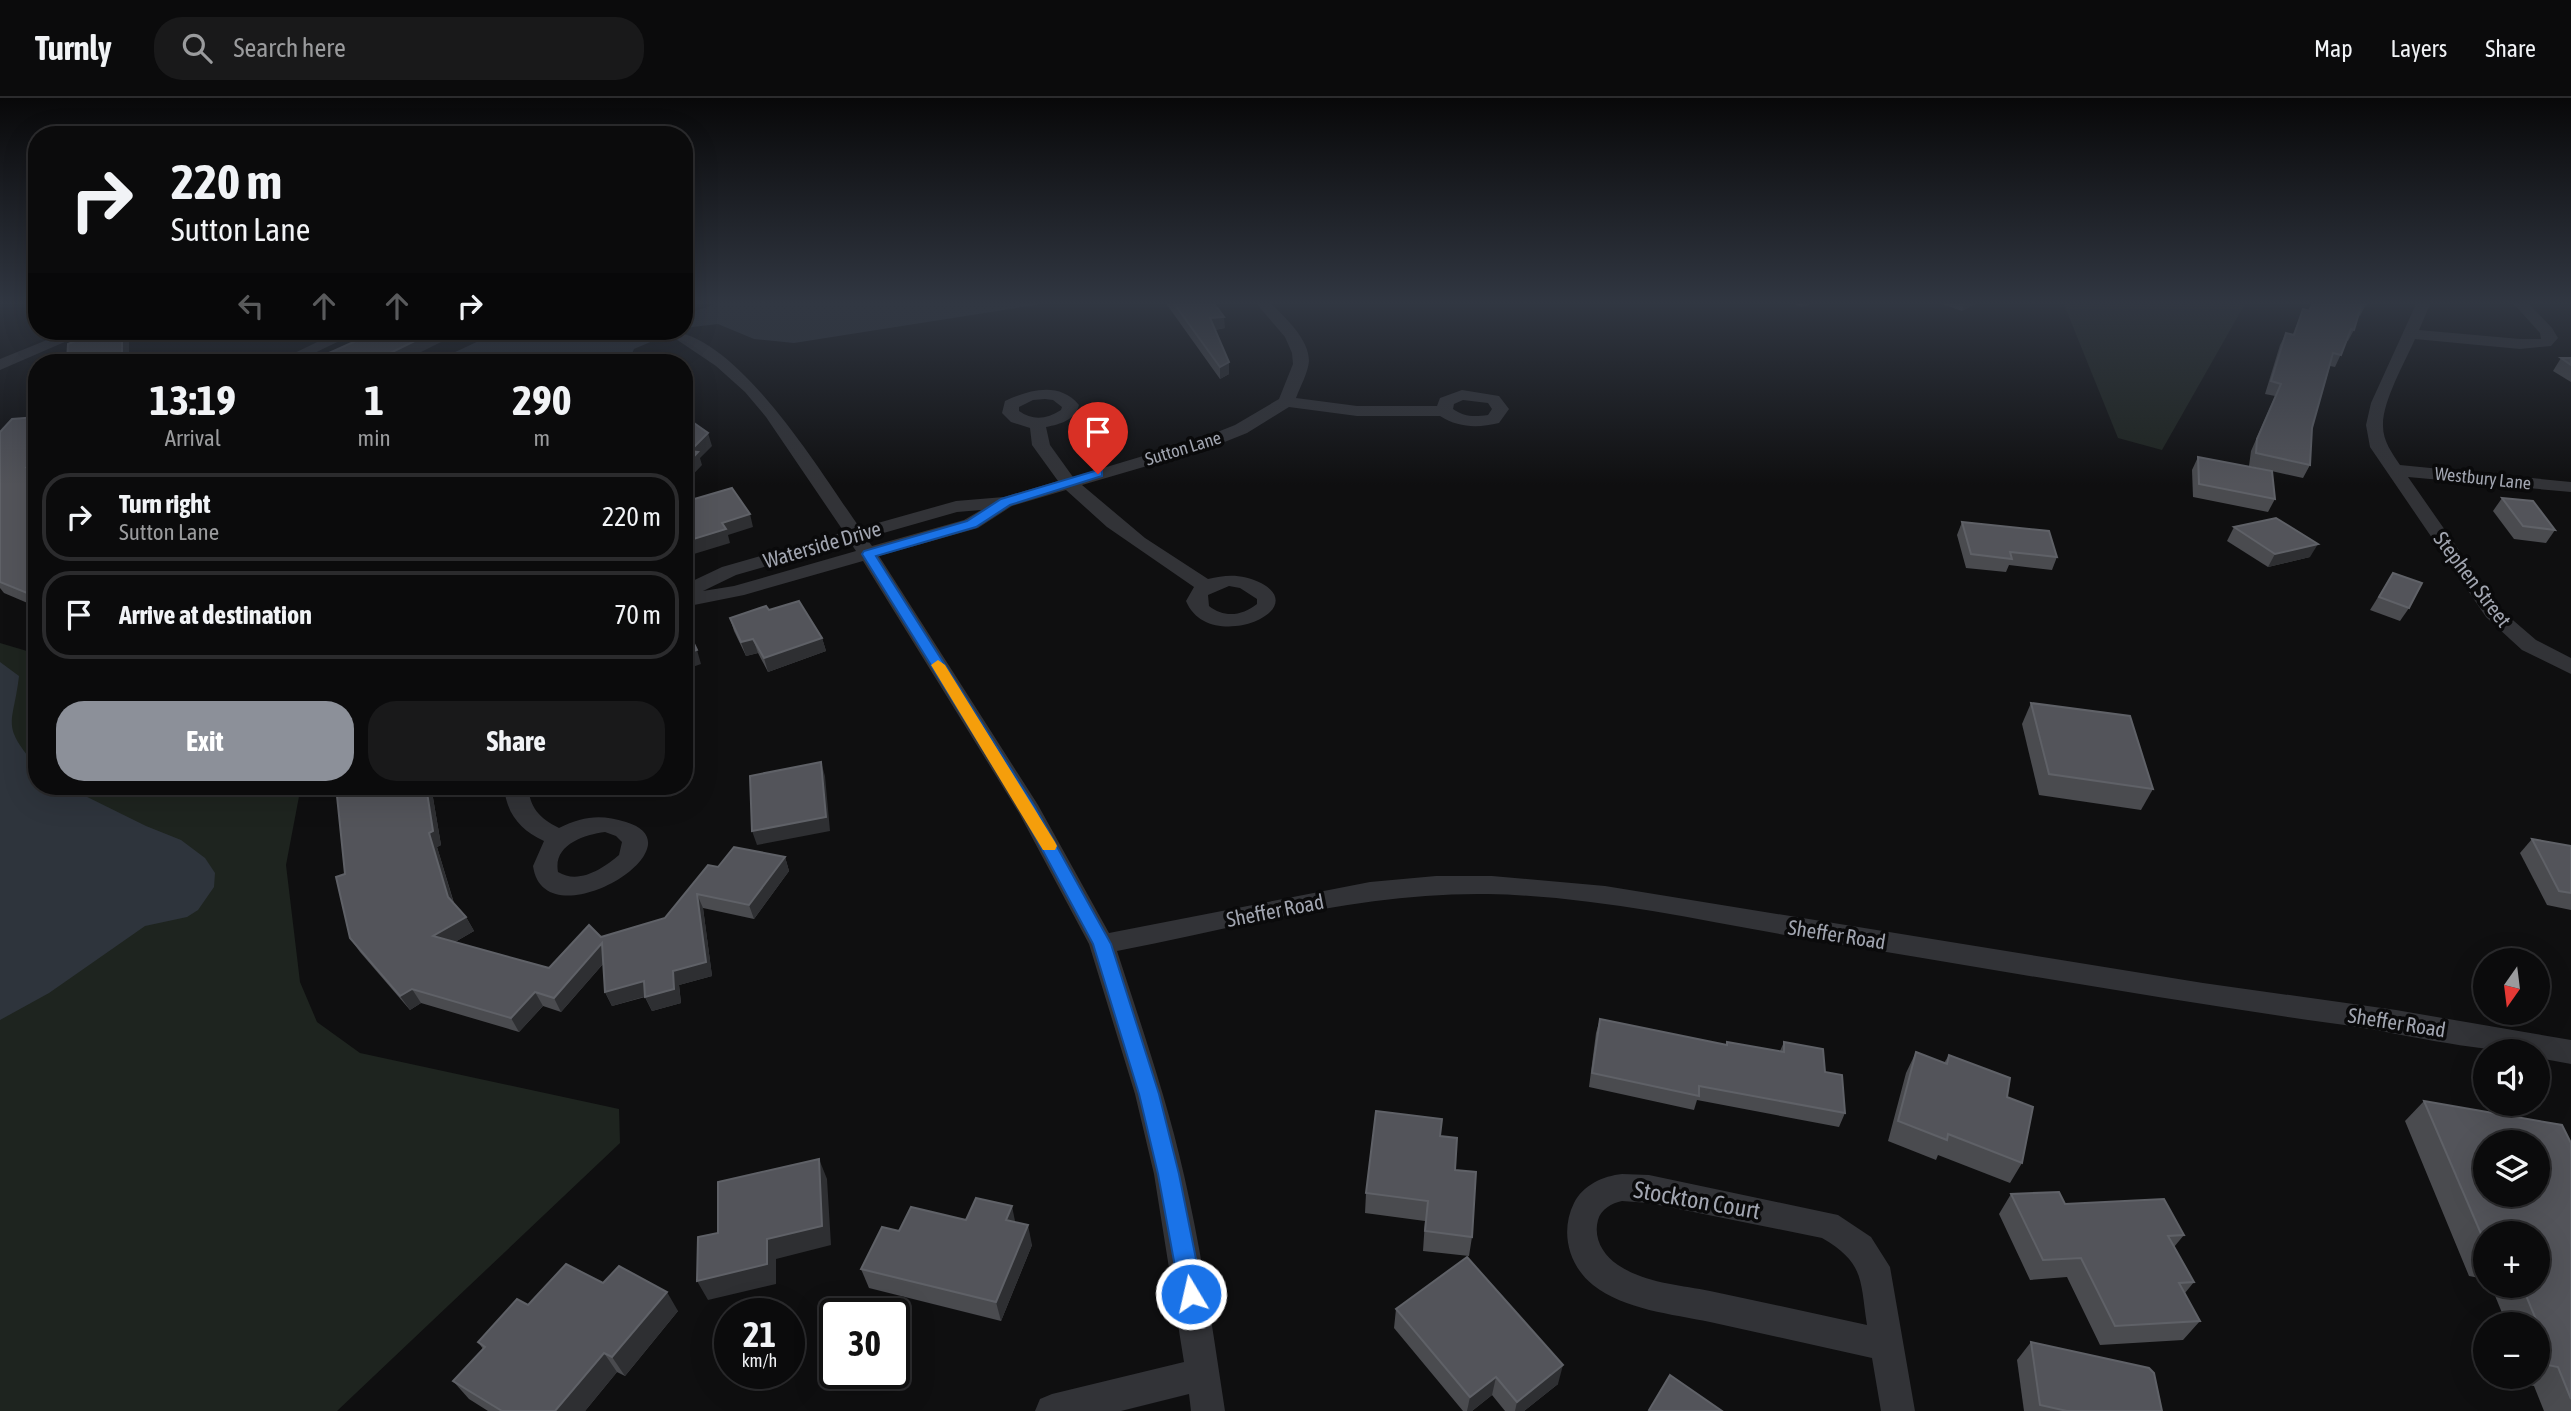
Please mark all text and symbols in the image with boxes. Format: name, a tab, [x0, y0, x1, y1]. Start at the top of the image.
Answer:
search box	[154, 17, 644, 80]
text: Turnly	[35, 29, 112, 67]
icon: search	[178, 29, 216, 67]
text: Search here	[234, 33, 346, 63]
text: Map	[2314, 35, 2353, 62]
text: Layers	[2391, 35, 2447, 62]
text: Share	[2485, 35, 2536, 62]
text: 220 m	[171, 153, 282, 209]
icon: right	[56, 154, 147, 245]
text: Sutton Lane	[171, 211, 310, 248]
icon: left	[232, 287, 270, 325]
icon: ahead	[305, 287, 343, 325]
icon: ahead	[378, 287, 416, 325]
icon: right	[451, 287, 489, 325]
text: 13:19	[150, 376, 236, 424]
text: 1	[364, 376, 384, 424]
text: 290	[512, 376, 571, 424]
pin	[1068, 402, 1128, 474]
icon: arrive	[1079, 413, 1117, 451]
text: Arrival	[165, 425, 221, 451]
text: min	[358, 425, 391, 451]
text: m	[534, 425, 550, 451]
street label: Sutton Lane	[1142, 427, 1224, 469]
street label: Westbury Lane	[2434, 462, 2532, 494]
text: Turn right	[119, 489, 210, 519]
icon: right	[60, 498, 98, 536]
text: 220 m	[602, 502, 661, 532]
street label: Waterside Drive	[760, 516, 884, 572]
text: Sutton Lane	[119, 519, 219, 545]
street label: Stephen Street	[2429, 527, 2517, 631]
icon: arrive	[60, 596, 98, 634]
text: Arrive at destination	[119, 600, 312, 630]
text: 70 m	[614, 600, 661, 630]
button: Exit	[56, 701, 354, 781]
button: Share	[368, 701, 665, 781]
street label: Sheffer Road	[1224, 889, 1326, 931]
street label: Sheffer Road	[1786, 914, 1888, 954]
north arrow	[2473, 948, 2550, 1026]
map controls	[2473, 948, 2550, 1389]
street label: Sheffer Road	[2346, 1002, 2448, 1042]
button: sound	[2473, 1039, 2550, 1116]
button: layers	[2473, 1130, 2550, 1207]
street label: Stockton Court	[1632, 1176, 1762, 1224]
button: +	[2473, 1221, 2550, 1298]
position arrow	[1154, 1257, 1228, 1331]
speed limit sign: 30	[819, 1298, 910, 1389]
button: −	[2473, 1312, 2550, 1389]
text: 21	[743, 1314, 776, 1354]
text: km/h	[742, 1350, 777, 1371]

